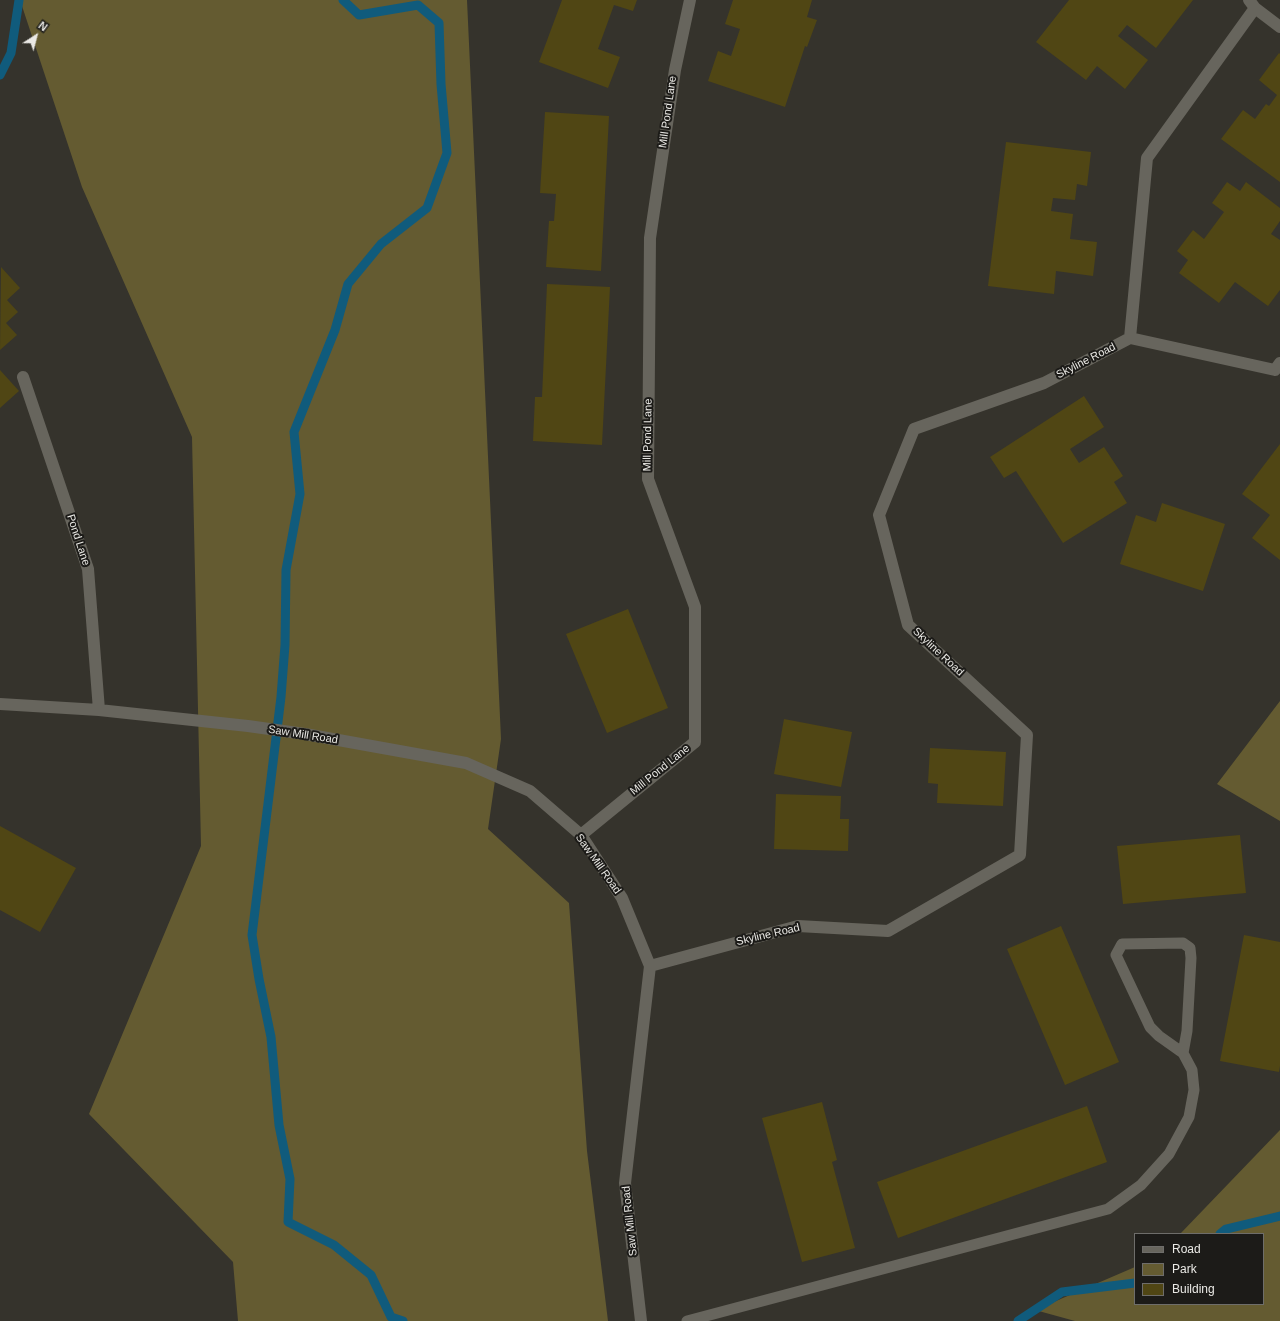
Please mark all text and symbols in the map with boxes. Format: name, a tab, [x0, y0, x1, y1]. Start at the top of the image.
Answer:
north arrow	[16, 16, 56, 56]
text: N	[36, 19, 50, 33]
street label: Mill Pond Lane	[656, 75, 680, 149]
street label: Skyline Road	[1054, 340, 1118, 382]
street label: Mill Pond Lane	[641, 399, 655, 471]
street label: Pond Lane	[64, 513, 92, 567]
street label: Skyline Road	[910, 625, 966, 679]
street label: Saw Mill Road	[267, 723, 339, 747]
street label: Mill Pond Lane	[628, 742, 692, 798]
street label: Saw Mill Road	[572, 831, 624, 897]
street label: Skyline Road	[735, 921, 801, 949]
street label: Saw Mill Road	[620, 1185, 640, 1257]
legend	[1134, 1233, 1264, 1305]
text: Road	[1172, 1242, 1201, 1256]
text: Park	[1172, 1262, 1197, 1276]
text: Building	[1172, 1282, 1215, 1296]

